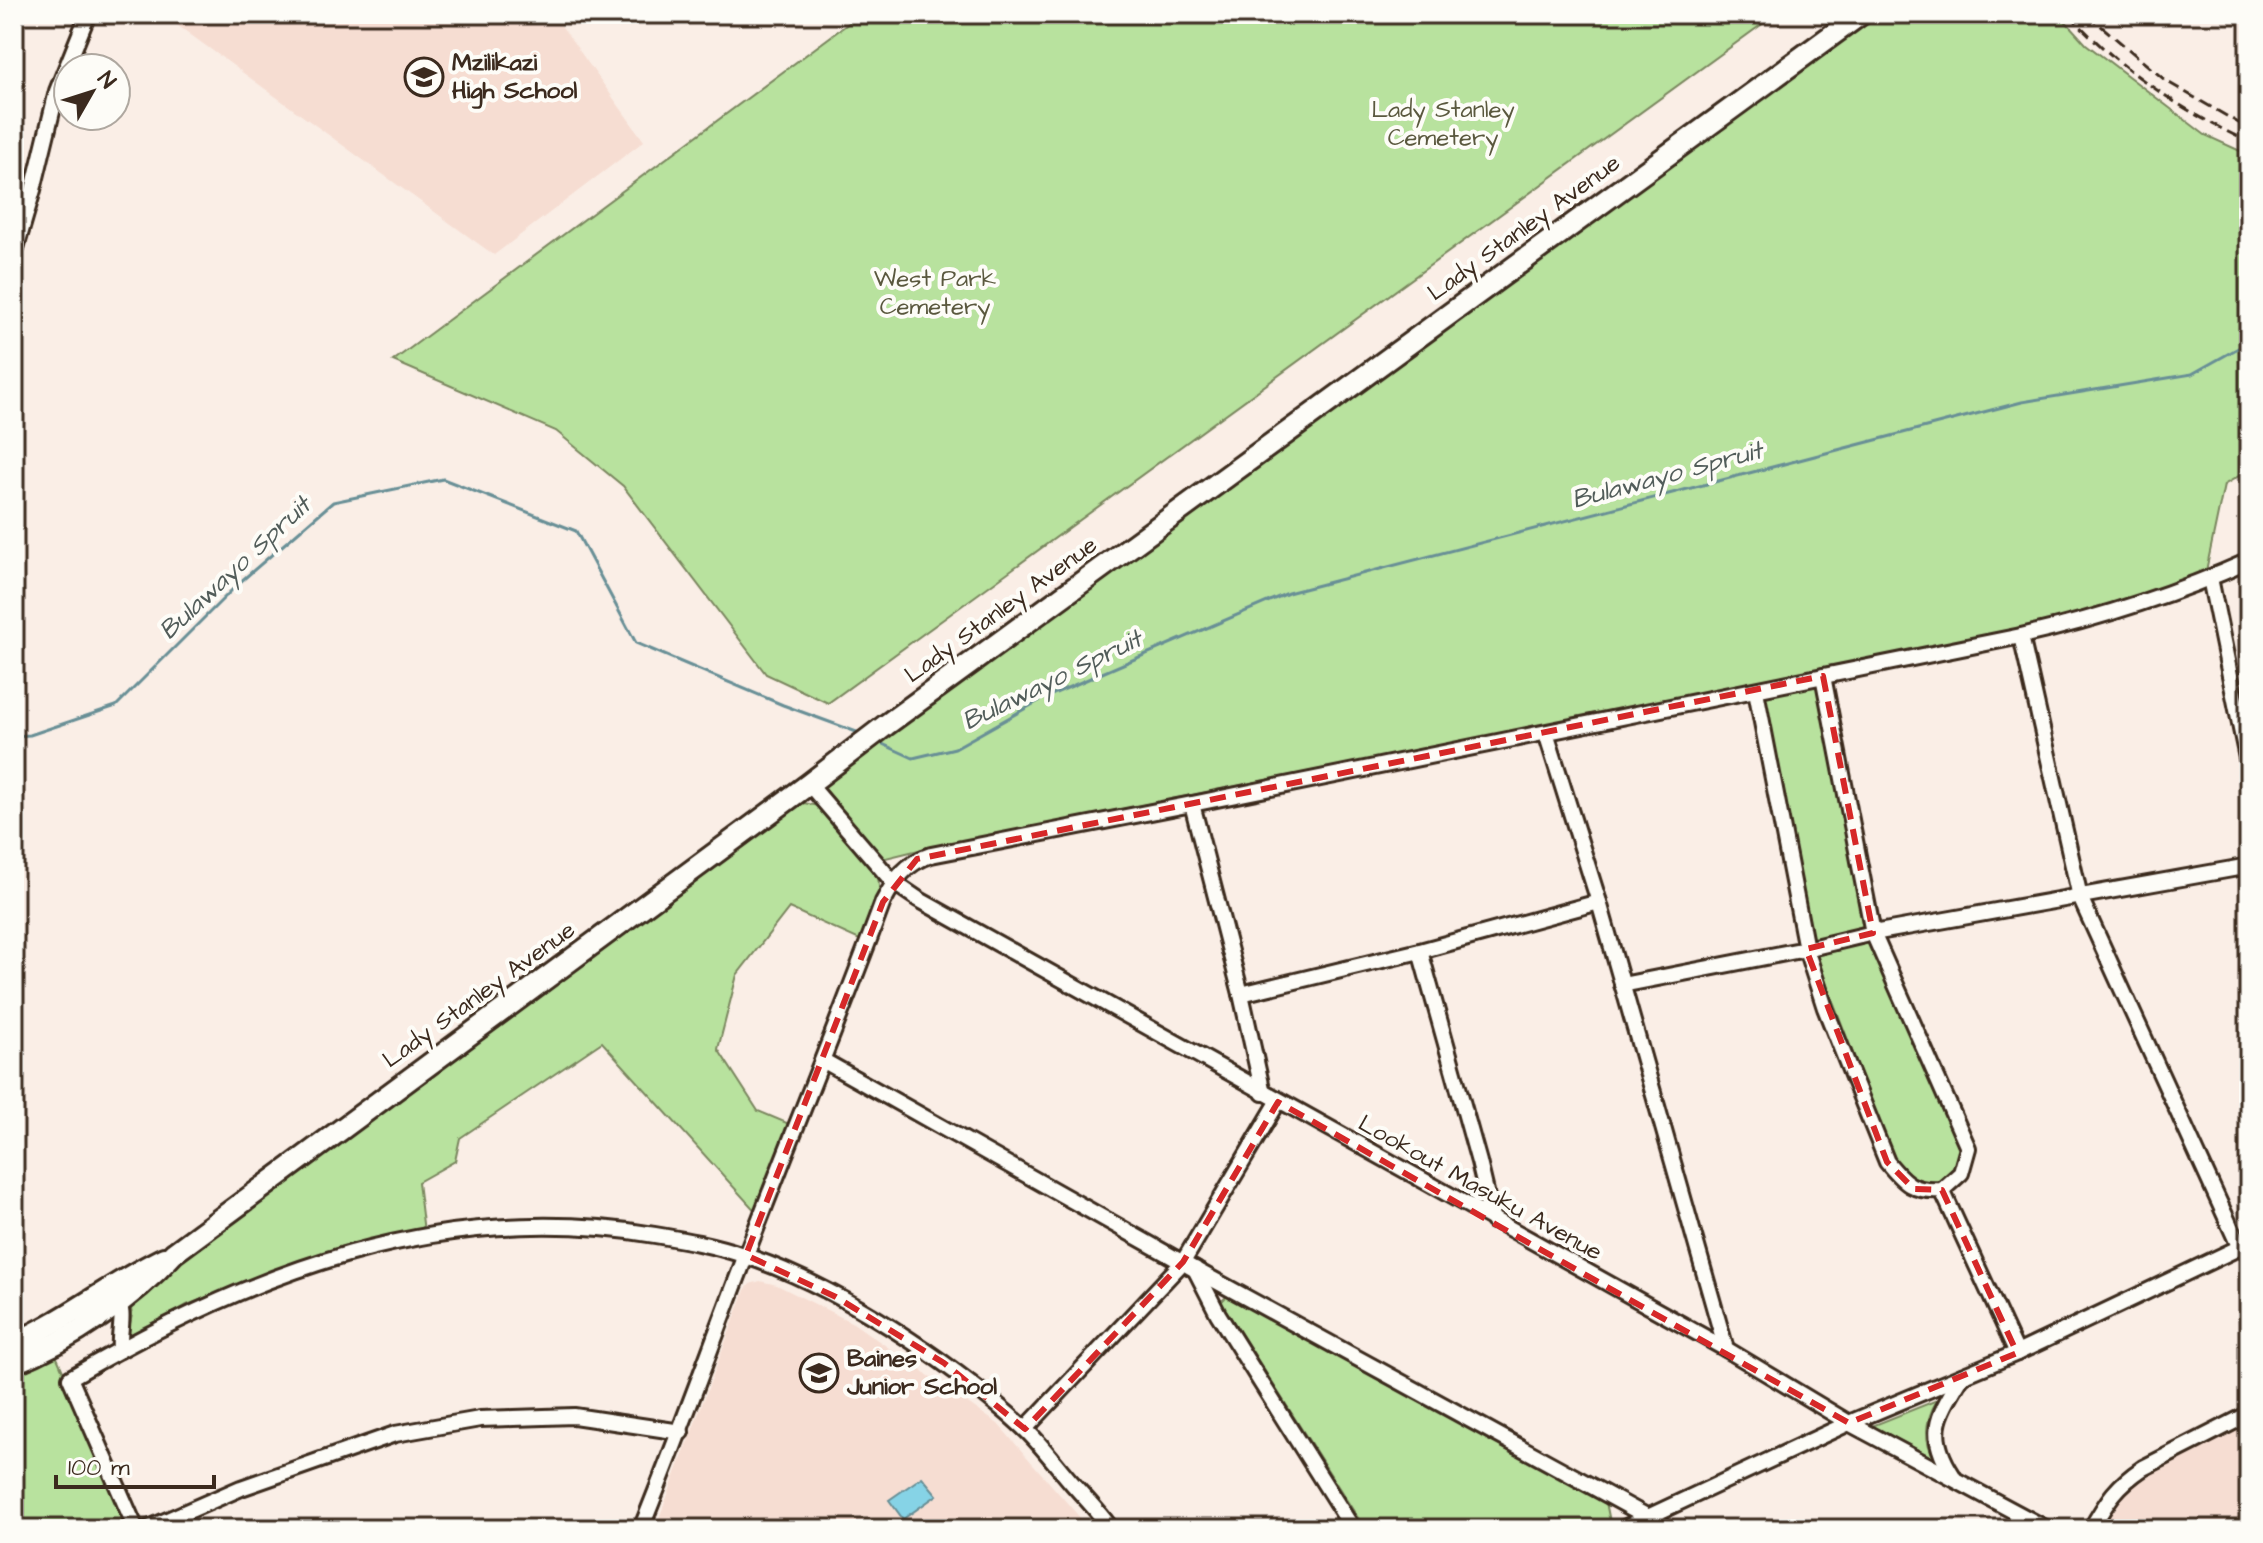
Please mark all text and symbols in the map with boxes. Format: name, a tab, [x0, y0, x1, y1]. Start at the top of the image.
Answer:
place label: Mzilikazi High School	[452, 46, 578, 109]
north arrow	[52, 52, 132, 132]
school or university icon: Mzilikazi High School	[403, 56, 445, 98]
text: N	[90, 65, 123, 96]
park label: Lady Stanley Cemetery	[1371, 93, 1515, 156]
street label: Lady Stanley Avenue	[1421, 146, 1628, 310]
park label: West Park Cemetery	[874, 262, 996, 325]
water label: Bulawayo Spruit	[1568, 432, 1769, 519]
water label: Bulawayo Spruit	[151, 486, 321, 649]
street label: Lady Stanley Avenue	[898, 528, 1105, 692]
water label: Bulawayo Spruit	[956, 620, 1151, 740]
street label: Lady Stanley Avenue	[376, 913, 583, 1077]
street label: Lookout Masuku Avenue	[1352, 1107, 1608, 1269]
place label: Baines Junior School	[846, 1342, 997, 1404]
school or university icon: Baines Junior School	[798, 1352, 840, 1394]
scale bar	[56, 1439, 214, 1489]
text: 100 m	[68, 1451, 130, 1485]

